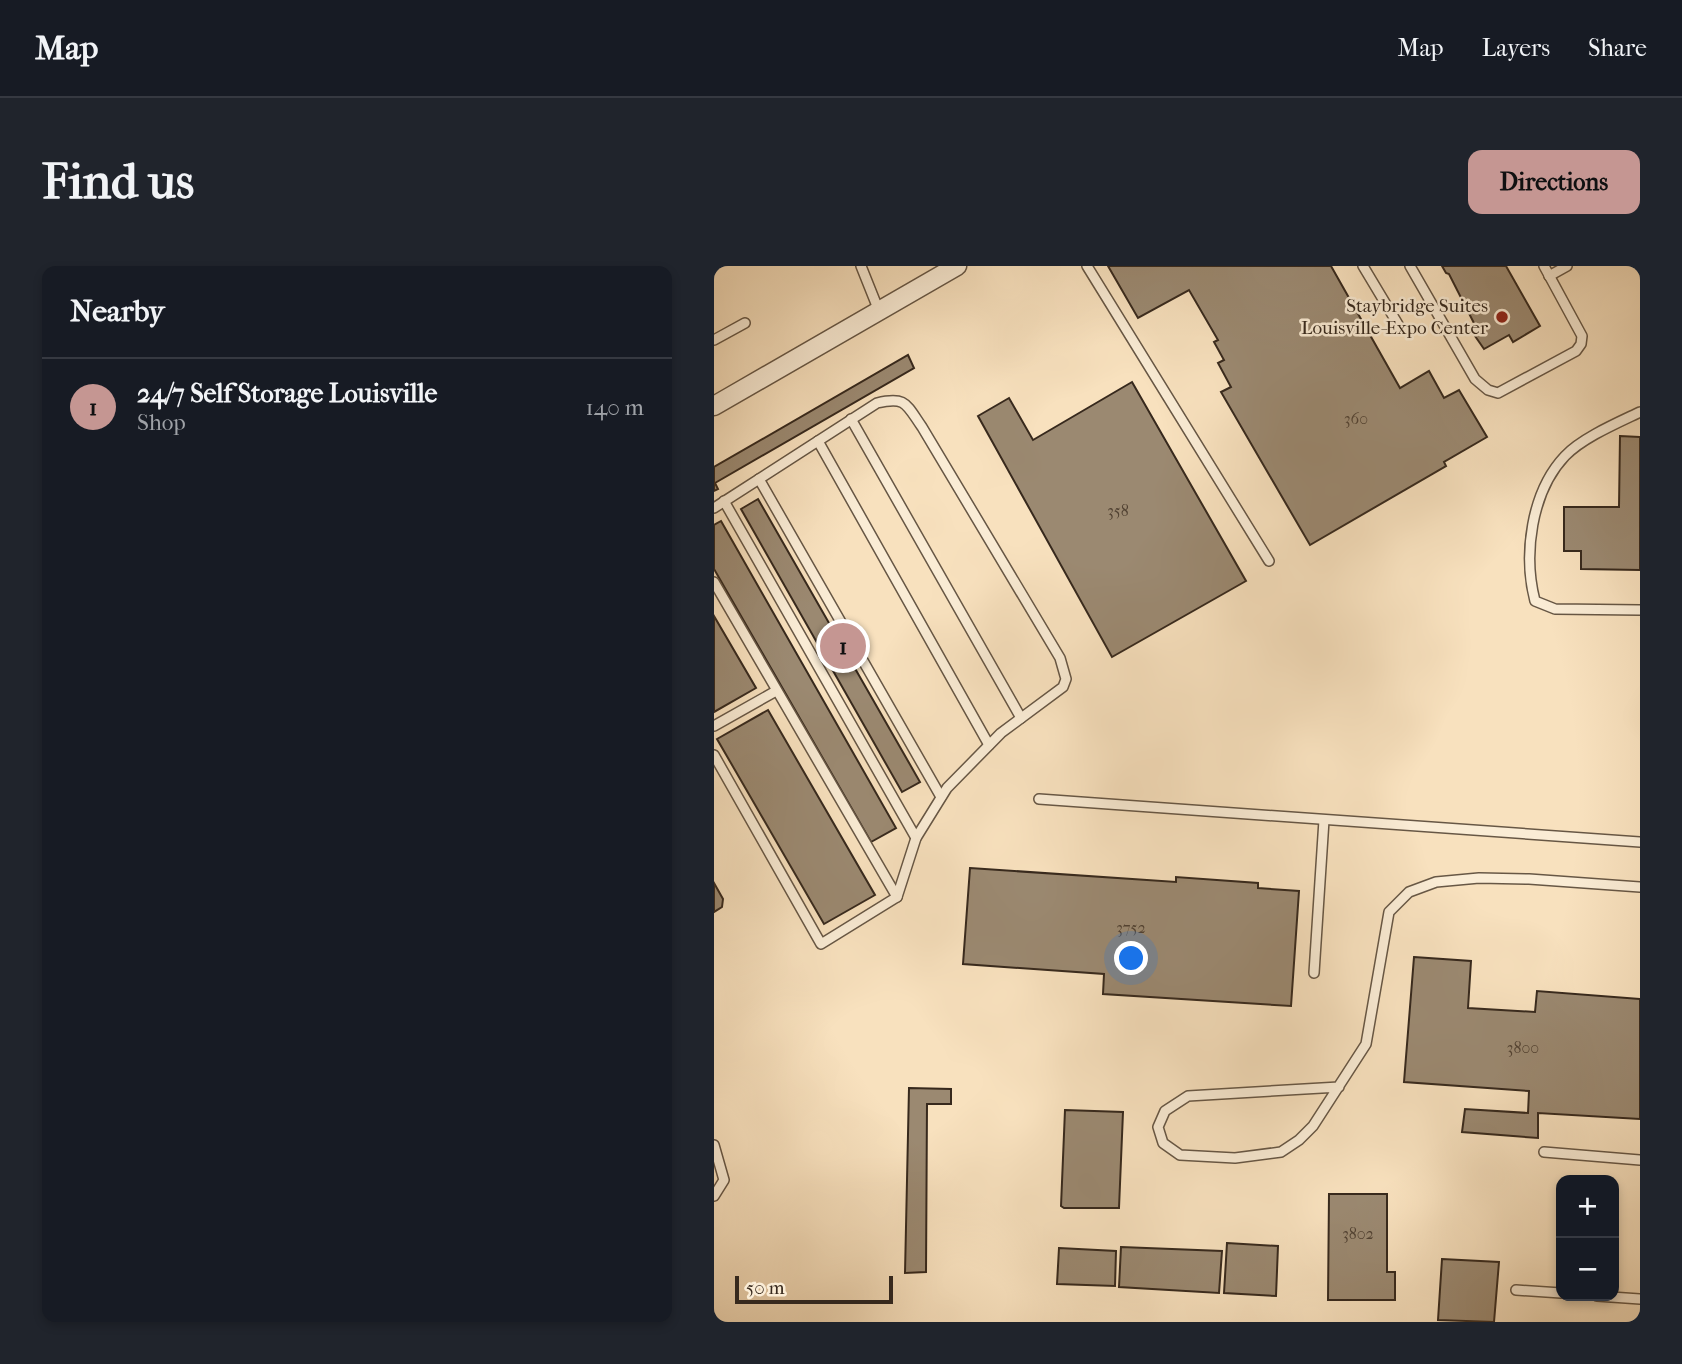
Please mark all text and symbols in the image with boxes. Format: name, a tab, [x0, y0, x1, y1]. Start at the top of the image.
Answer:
text: Map	[35, 29, 98, 68]
text: Map	[1398, 34, 1444, 62]
text: Layers	[1482, 34, 1550, 62]
text: Share	[1588, 34, 1647, 62]
button: Directions	[1468, 150, 1640, 214]
text: Find us	[42, 153, 194, 211]
text: Nearby	[70, 294, 165, 329]
place label: Staybridge Suites Louisville-Expo Center	[1301, 295, 1489, 339]
marker: Staybridge Suites Louisville-Expo Center	[1494, 309, 1510, 325]
text: 24/7 Self Storage Louisville	[137, 378, 437, 409]
text: 1	[89, 394, 97, 421]
text: 140 m	[585, 394, 644, 421]
text: Shop	[137, 409, 186, 436]
house number: 360	[1344, 409, 1368, 428]
house number: 358	[1107, 501, 1129, 520]
pin: 1	[820, 620, 866, 672]
house number: 3752	[1116, 918, 1146, 937]
your location	[1114, 941, 1148, 975]
house number: 3800	[1507, 1038, 1539, 1057]
map controls	[1556, 1175, 1619, 1301]
button: +	[1556, 1175, 1619, 1238]
house number: 3802	[1342, 1224, 1374, 1243]
button: −	[1556, 1238, 1619, 1301]
scale bar	[735, 1273, 892, 1305]
text: 50 m	[746, 1277, 785, 1299]

